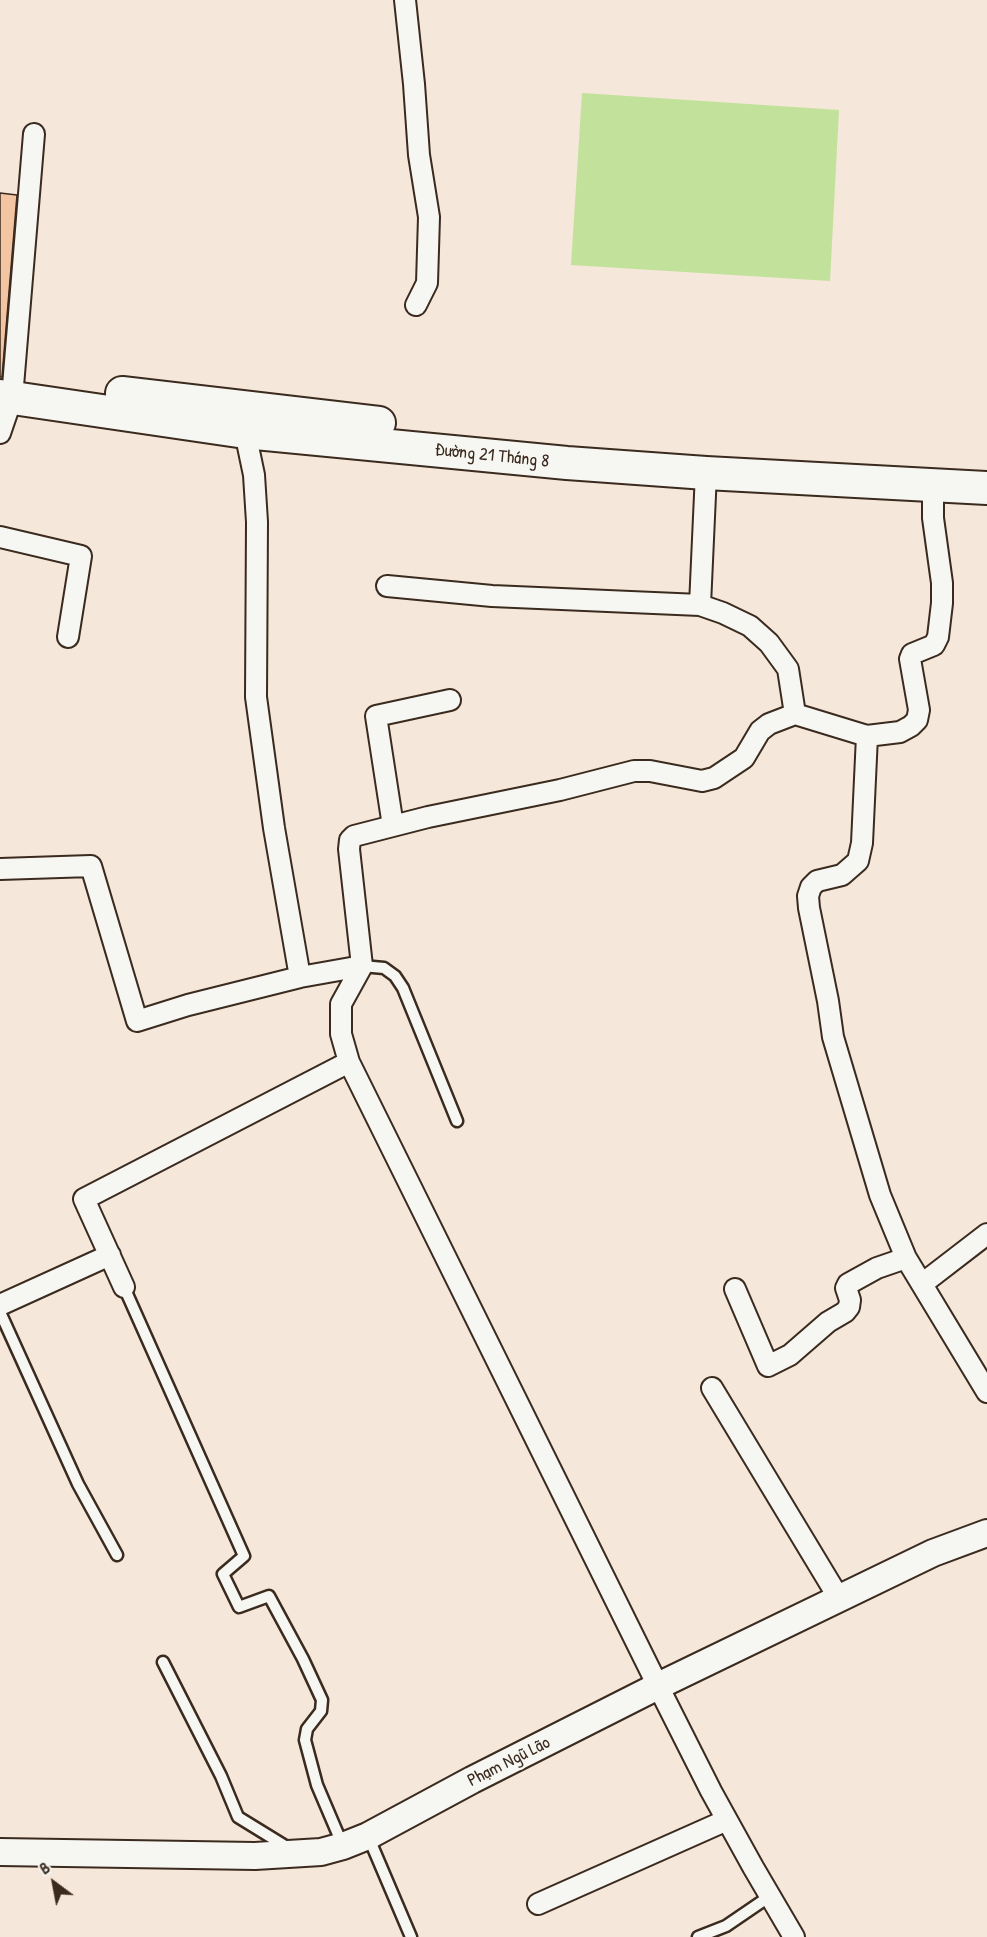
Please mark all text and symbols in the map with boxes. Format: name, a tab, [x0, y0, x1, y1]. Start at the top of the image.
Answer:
street label: Đường 21 Tháng 8	[434, 439, 550, 473]
street label: Phạm Ngũ Lão	[464, 1732, 554, 1792]
north arrow	[24, 1853, 84, 1913]
text: B	[35, 1856, 54, 1879]

